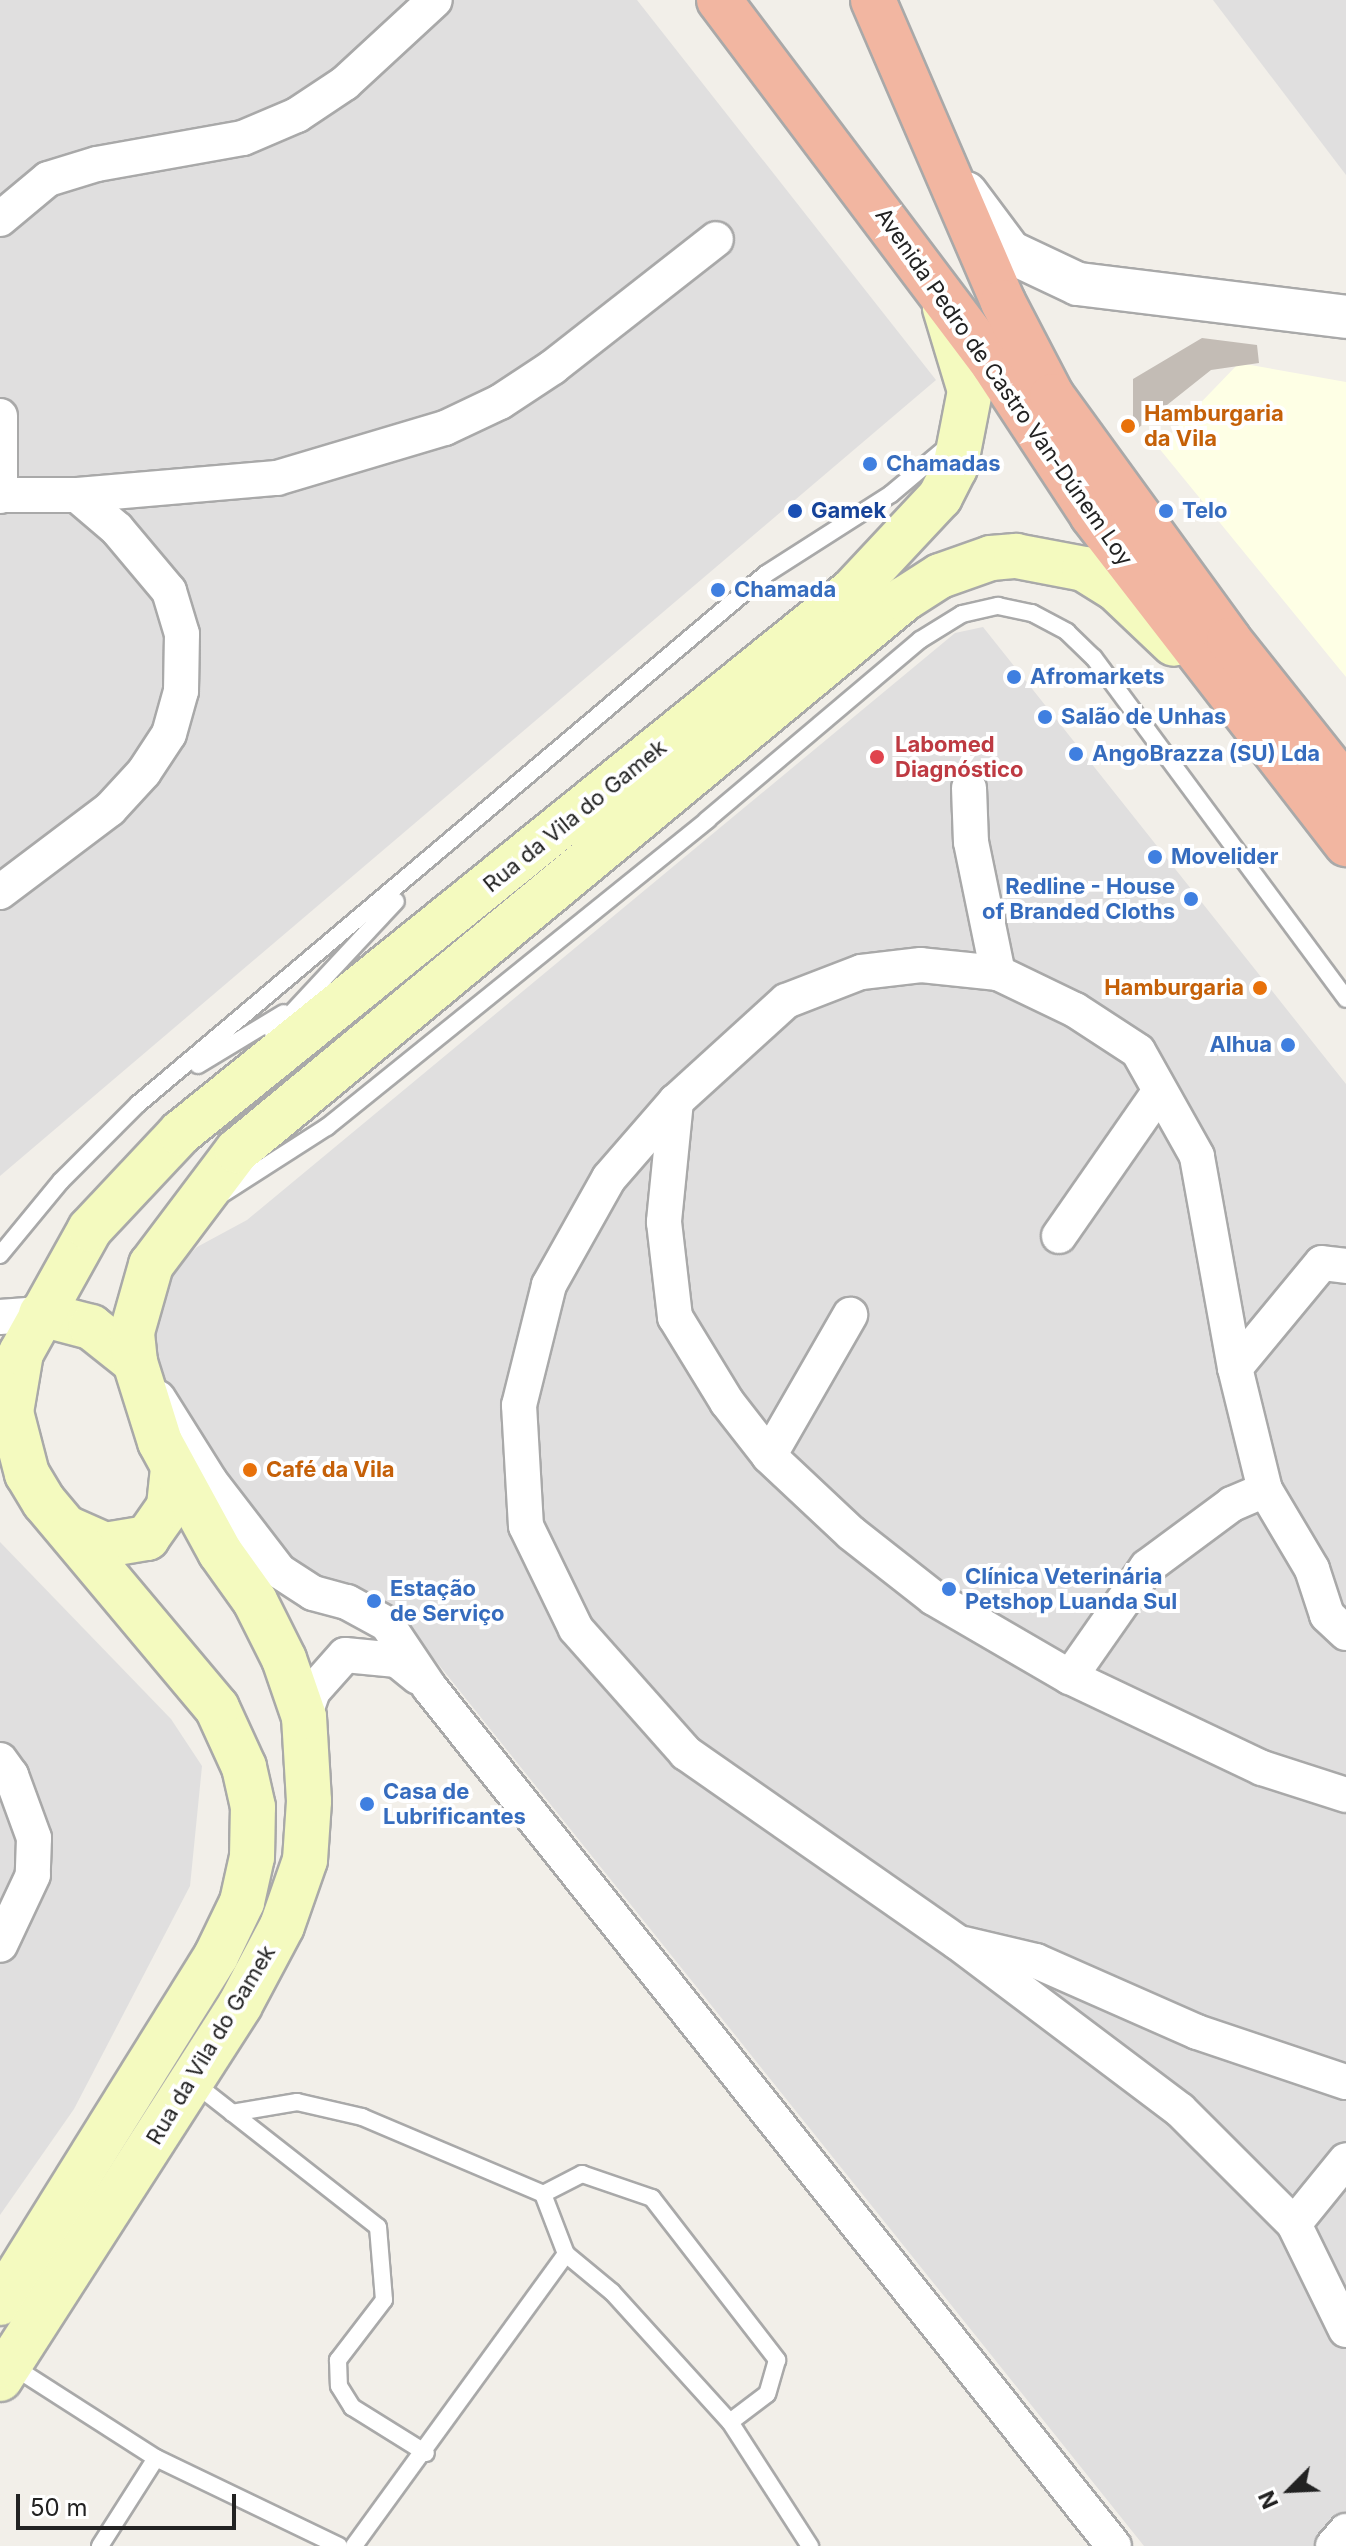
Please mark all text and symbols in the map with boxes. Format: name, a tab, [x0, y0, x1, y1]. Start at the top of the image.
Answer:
street label: Avenida Pedro de Castro Van-Dúnem Loy	[870, 203, 1138, 571]
place label: Hamburgaria da Vila	[1144, 400, 1284, 452]
marker: Hamburgaria da Vila	[1119, 417, 1137, 435]
place label: Chamadas	[886, 451, 1001, 477]
marker: Chamadas	[861, 455, 879, 473]
place label: Gamek	[811, 498, 886, 524]
place label: Telo	[1182, 498, 1228, 524]
marker: Gamek	[786, 502, 804, 520]
marker: Telo	[1157, 502, 1175, 520]
place label: Chamada	[734, 577, 836, 603]
marker: Chamada	[709, 581, 727, 599]
place label: Afromarkets	[1030, 664, 1165, 690]
marker: Afromarkets	[1005, 668, 1023, 686]
place label: Salão de Unhas	[1061, 704, 1226, 730]
marker: Salão de Unhas	[1036, 708, 1054, 726]
place label: Labomed Diagnóstico	[895, 731, 1023, 782]
street label: Rua da Vila do Gamek	[478, 734, 672, 898]
place label: AngoBrazza (SU) Lda	[1092, 741, 1320, 767]
marker: AngoBrazza (SU) Lda	[1067, 745, 1085, 763]
marker: Labomed Diagnóstico	[866, 746, 888, 768]
place label: Movelider	[1171, 844, 1278, 870]
marker: Movelider	[1146, 848, 1164, 866]
place label: Redline - House of Branded Cloths	[982, 873, 1175, 924]
marker: Redline - House of Branded Cloths	[1182, 890, 1200, 908]
place label: Hamburgaria	[1104, 975, 1244, 1001]
marker: Hamburgaria	[1251, 979, 1269, 997]
place label: Alhua	[1209, 1032, 1272, 1058]
marker: Alhua	[1279, 1036, 1297, 1054]
place label: Café da Vila	[266, 1457, 395, 1483]
marker: Café da Vila	[241, 1461, 259, 1479]
place label: Clínica Veterinária Petshop Luanda Sul	[965, 1563, 1177, 1614]
place label: Estação de Serviço	[390, 1575, 505, 1626]
marker: Clínica Veterinária Petshop Luanda Sul	[940, 1580, 958, 1598]
marker: Estação de Serviço	[365, 1592, 383, 1610]
place label: Casa de Lubrificantes	[383, 1778, 526, 1830]
marker: Casa de Lubrificantes	[358, 1795, 376, 1813]
street label: Rua da Vila do Gamek	[141, 1941, 281, 2149]
north arrow	[1250, 2450, 1330, 2530]
scale bar	[20, 2478, 240, 2528]
text: N	[1253, 2487, 1283, 2513]
text: 50 m	[30, 2493, 88, 2522]

